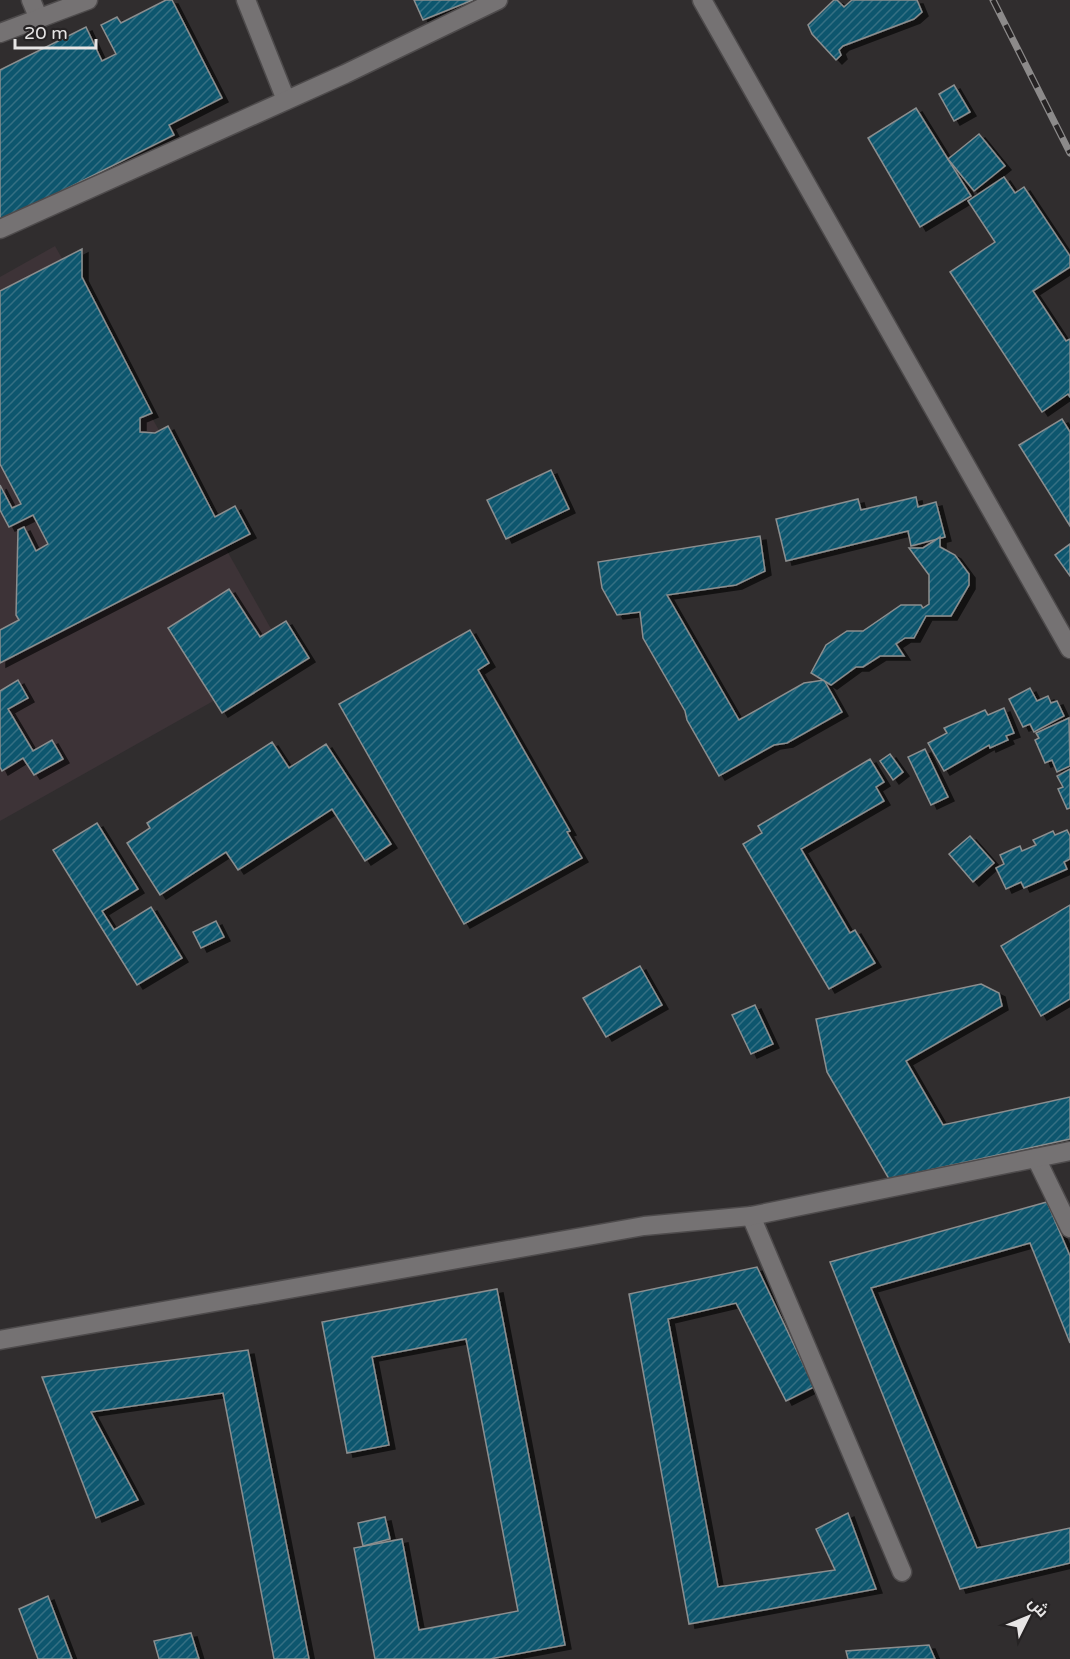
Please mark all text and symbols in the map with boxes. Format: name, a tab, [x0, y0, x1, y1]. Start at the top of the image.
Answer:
scale bar	[15, 12, 96, 50]
text: 20 m	[24, 22, 68, 44]
north arrow	[998, 1587, 1058, 1647]
text: ش	[1024, 1593, 1053, 1622]

